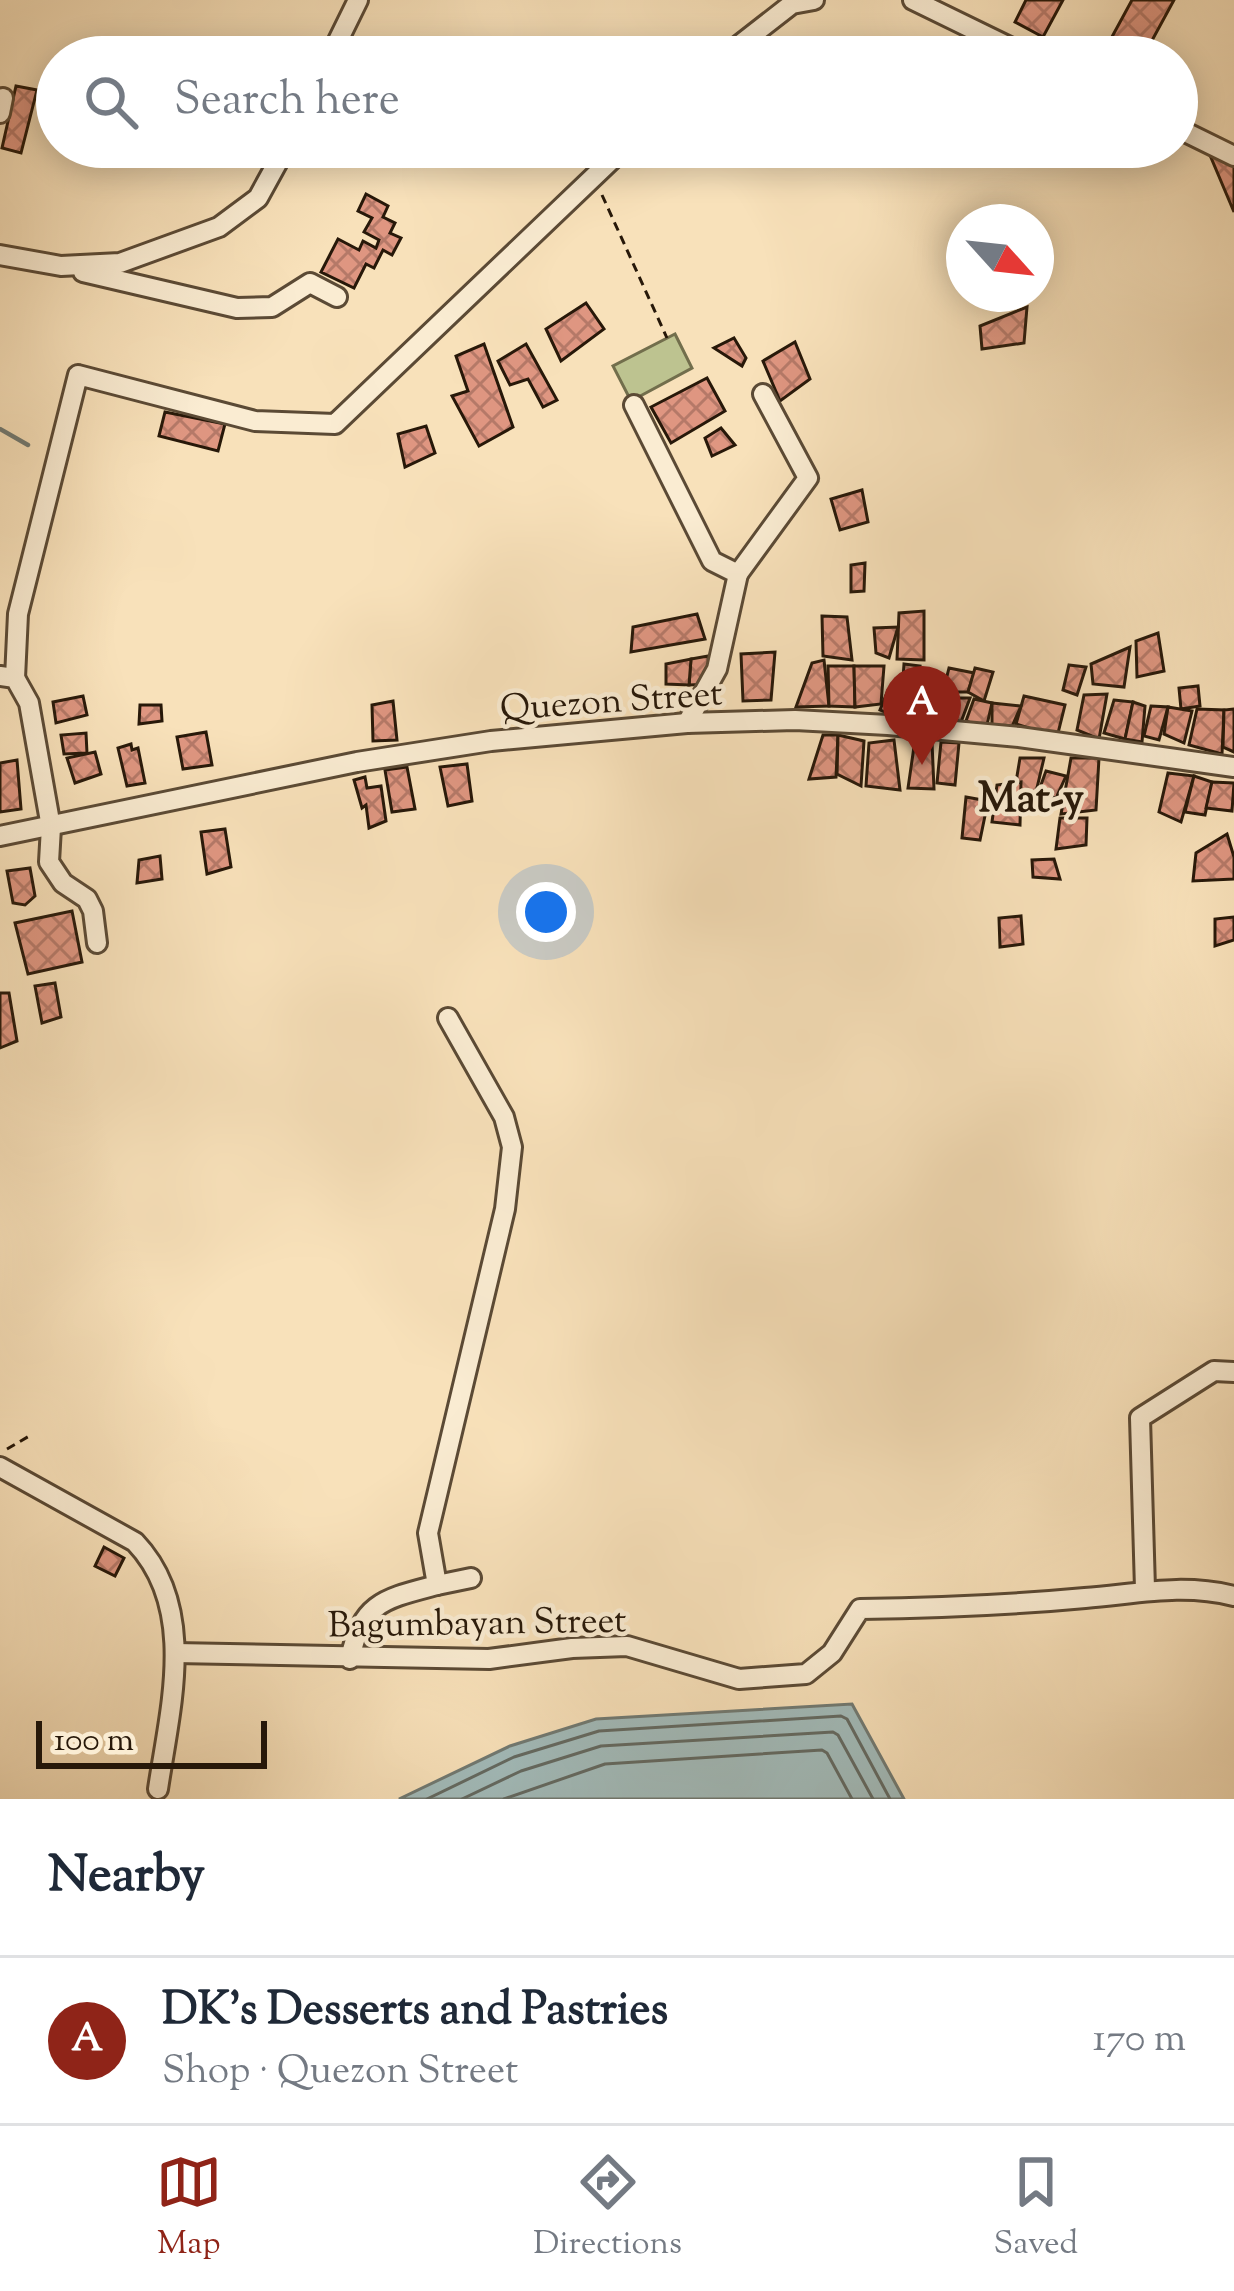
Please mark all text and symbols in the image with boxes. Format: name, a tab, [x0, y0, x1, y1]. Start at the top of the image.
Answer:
search box	[36, 36, 1198, 168]
icon: search	[78, 69, 144, 135]
text: Search here	[174, 70, 400, 135]
north arrow	[946, 204, 1054, 312]
pin: A	[883, 666, 961, 765]
street label: Quezon Street	[498, 669, 724, 737]
district label: Mat-y	[978, 771, 1084, 831]
your location	[516, 882, 576, 942]
street label: Bagumbayan Street	[327, 1596, 627, 1654]
scale bar	[36, 1715, 267, 1768]
text: 100 m	[54, 1718, 134, 1766]
text: Nearby	[48, 1841, 205, 1914]
text: DK's Desserts and Pastries	[162, 1980, 668, 2045]
text: A	[71, 2013, 103, 2069]
text: 170 m	[1093, 2013, 1186, 2069]
text: Shop · Quezon Street	[162, 2045, 518, 2101]
tab: Map	[156, 2149, 222, 2269]
tab: Directions	[533, 2149, 682, 2269]
tab: Saved	[994, 2149, 1078, 2269]

